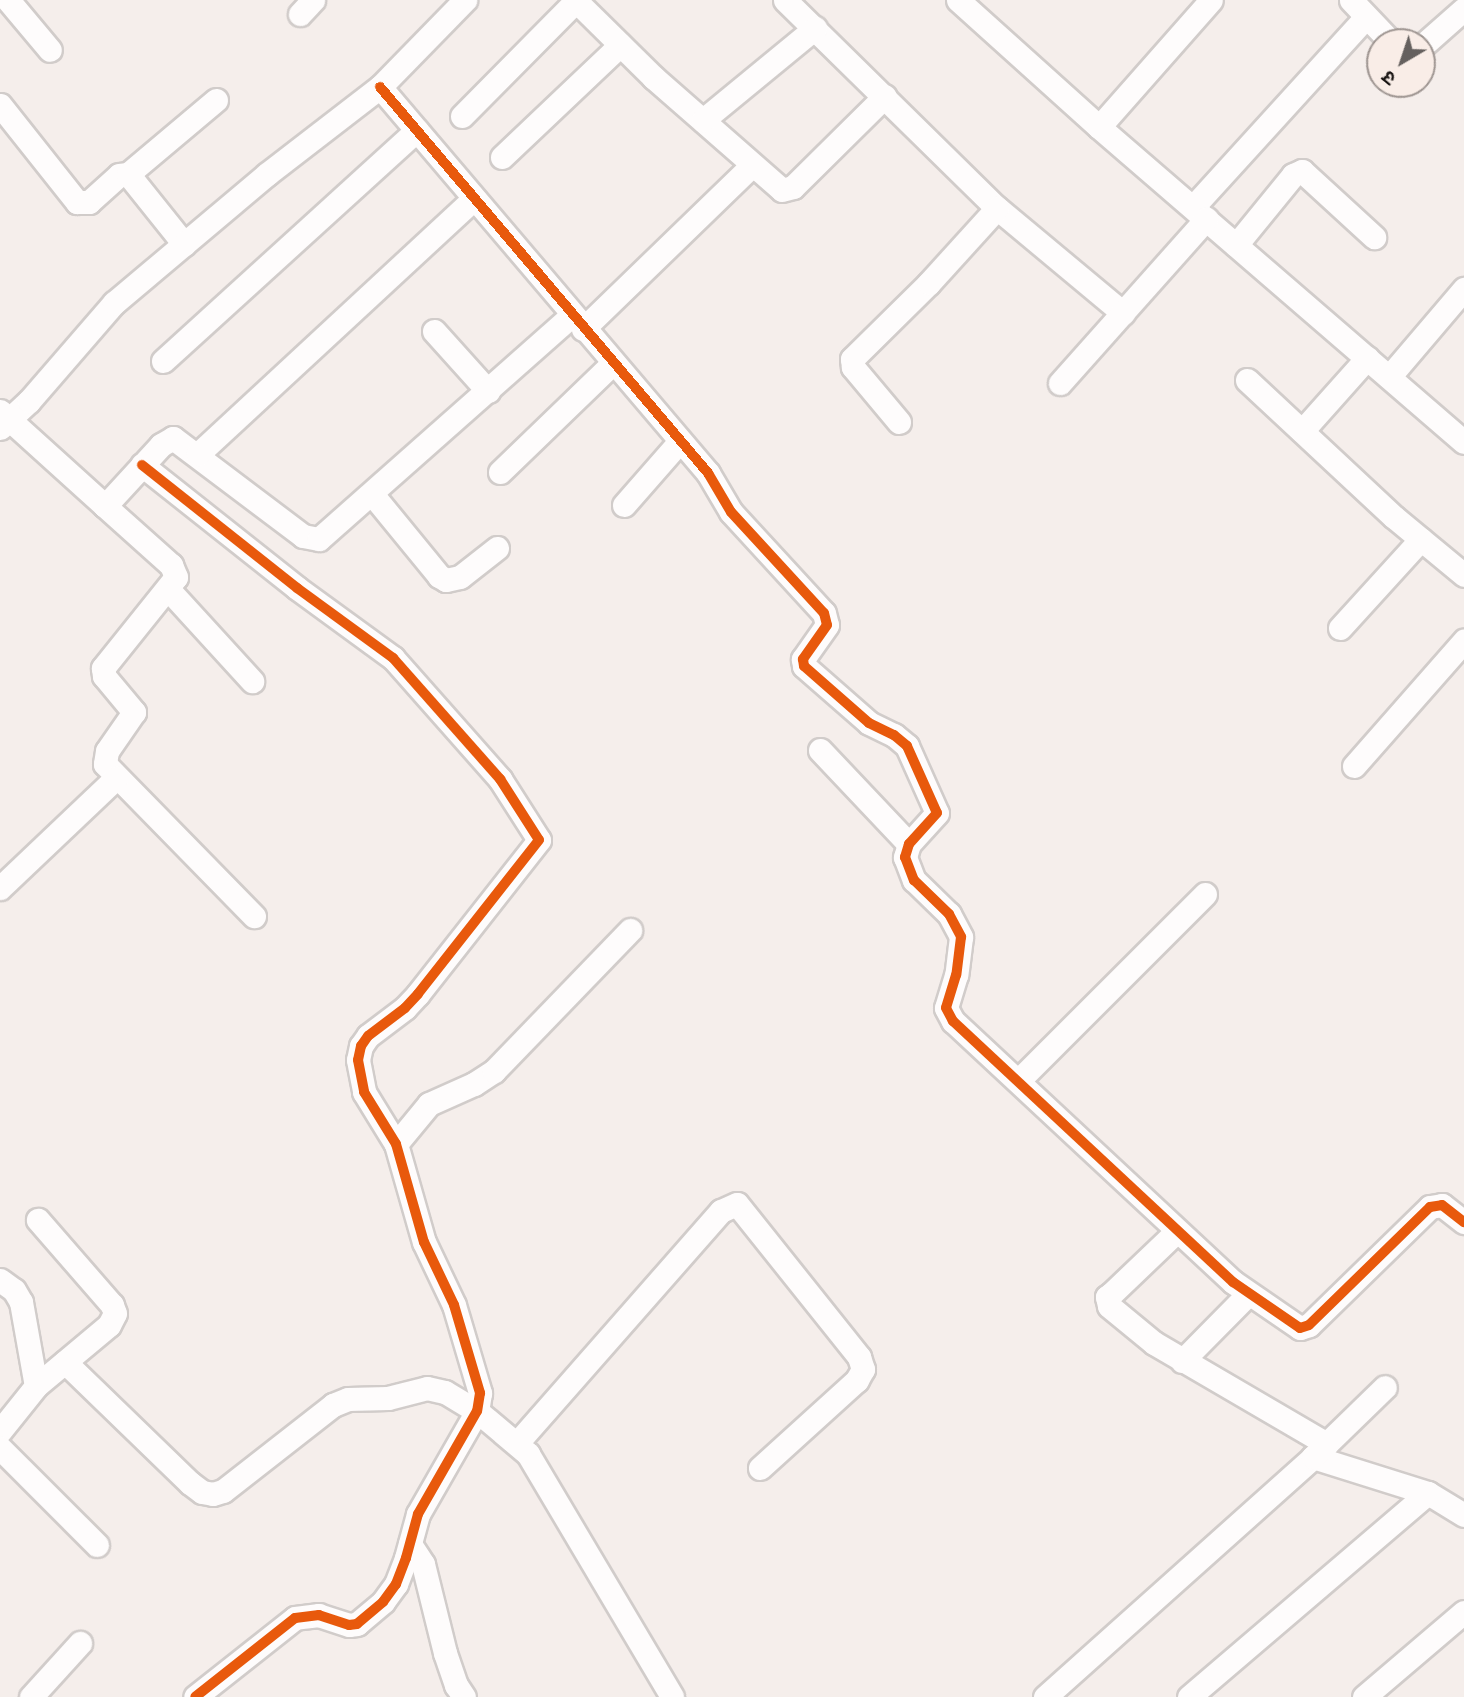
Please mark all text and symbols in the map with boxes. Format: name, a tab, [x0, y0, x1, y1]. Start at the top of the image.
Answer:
north arrow	[1366, 28, 1436, 98]
text: उ	[1377, 66, 1400, 91]

